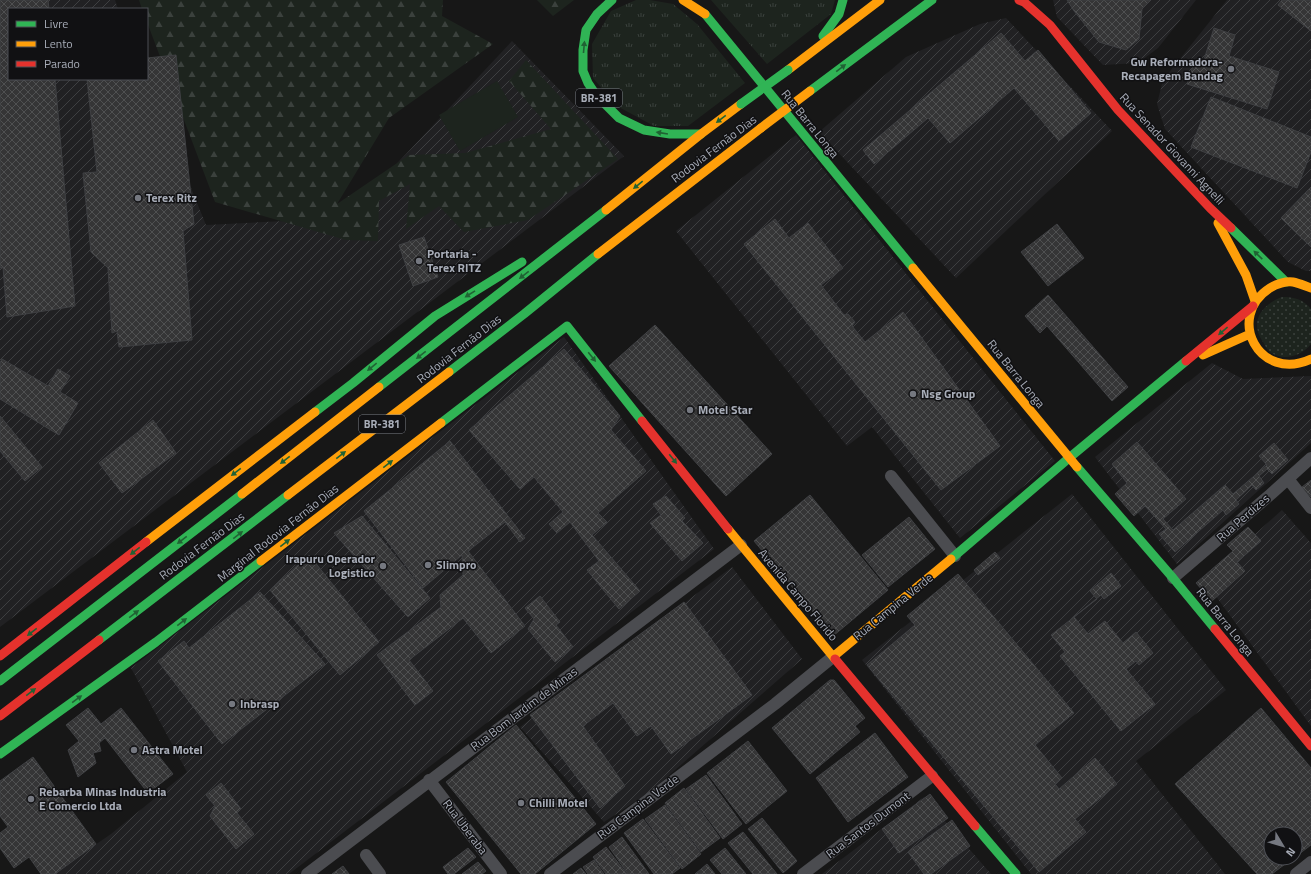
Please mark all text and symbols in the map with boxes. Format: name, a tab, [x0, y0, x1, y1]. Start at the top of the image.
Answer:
legend	[8, 8, 148, 80]
text: Livre	[44, 14, 68, 33]
text: Lento	[44, 34, 73, 53]
one-way arrow	[581, 41, 587, 54]
place label: Gw Reformadora- Recapagem Bandag	[1121, 52, 1224, 85]
text: Parado	[44, 54, 80, 73]
one-way arrow	[835, 64, 846, 72]
marker: Gw Reformadora- Recapagem Bandag	[1226, 64, 1236, 74]
street label: Rua Barra Longa	[777, 85, 844, 162]
street label: Rua Senador Giovanni Agnelli	[1115, 88, 1229, 209]
road number: BR-381	[576, 89, 622, 107]
street label: Rodovia Fernão Dias	[667, 110, 761, 187]
one-way arrow	[716, 115, 727, 123]
one-way arrow	[656, 130, 668, 136]
one-way arrow	[632, 180, 643, 189]
place label: Terex Ritz	[146, 188, 197, 207]
marker: Terex Ritz	[133, 193, 143, 203]
place label: Portaria - Terex RITZ	[427, 244, 481, 277]
one-way arrow	[1253, 250, 1263, 260]
marker: Portaria - Terex RITZ	[414, 256, 424, 266]
one-way arrow	[518, 271, 529, 279]
one-way arrow	[464, 290, 476, 297]
street label: Rodovia Fernão Dias	[412, 309, 505, 388]
one-way arrow	[1218, 326, 1228, 335]
street label: Rua Barra Longa	[983, 335, 1050, 412]
one-way arrow	[416, 350, 427, 359]
one-way arrow	[587, 351, 596, 362]
one-way arrow	[367, 363, 378, 372]
place label: Nsg Group	[921, 384, 976, 403]
marker: Nsg Group	[908, 389, 918, 399]
place label: Motel Star	[698, 400, 753, 419]
marker: Motel Star	[685, 405, 695, 415]
road number: BR-381	[359, 415, 405, 433]
one-way arrow	[335, 451, 346, 460]
one-way arrow	[668, 453, 677, 464]
one-way arrow	[280, 456, 291, 464]
one-way arrow	[383, 460, 394, 468]
one-way arrow	[231, 468, 241, 476]
street label: Marginal Rodovia Fernão Dias	[213, 479, 343, 586]
street label: Rua Perdizes	[1212, 489, 1274, 546]
street label: Rodovia Fernão Dias	[155, 507, 249, 584]
one-way arrow	[232, 530, 243, 539]
one-way arrow	[177, 535, 188, 544]
one-way arrow	[280, 539, 291, 547]
street label: Avenida Campo Florido	[754, 544, 843, 645]
one-way arrow	[129, 547, 140, 555]
place label: Irapuru Operador Logistico	[286, 549, 376, 582]
place label: SIimpro	[436, 555, 477, 574]
marker: SIimpro	[423, 560, 433, 570]
marker: Irapuru Operador Logistico	[378, 561, 388, 571]
street label: Rua Campina Verde	[849, 568, 937, 645]
street label: Rua Barra Longa	[1192, 583, 1259, 660]
one-way arrow	[129, 609, 140, 618]
one-way arrow	[177, 618, 187, 626]
one-way arrow	[27, 627, 38, 636]
street label: Rua Bom Jardim de Minas	[466, 662, 582, 755]
one-way arrow	[26, 689, 36, 697]
place label: Inbrasp	[240, 694, 280, 713]
one-way arrow	[72, 695, 82, 703]
marker: Inbrasp	[227, 699, 237, 709]
place label: Astra Motel	[142, 740, 203, 759]
marker: Astra Motel	[129, 745, 139, 755]
street label: Rua Campina Verde	[593, 770, 683, 844]
place label: Rebarba Minas Industria E Comercio Ltda	[39, 782, 166, 815]
street label: Rua Santos Dumont	[822, 786, 914, 863]
place label: Chilli Motel	[529, 793, 588, 812]
marker: Rebarba Minas Industria E Comercio Ltda	[26, 794, 36, 804]
street label: Rua Uberaba	[438, 795, 493, 858]
marker: Chilli Motel	[516, 798, 526, 808]
north arrow	[1263, 826, 1303, 866]
text: N	[1282, 844, 1300, 860]

